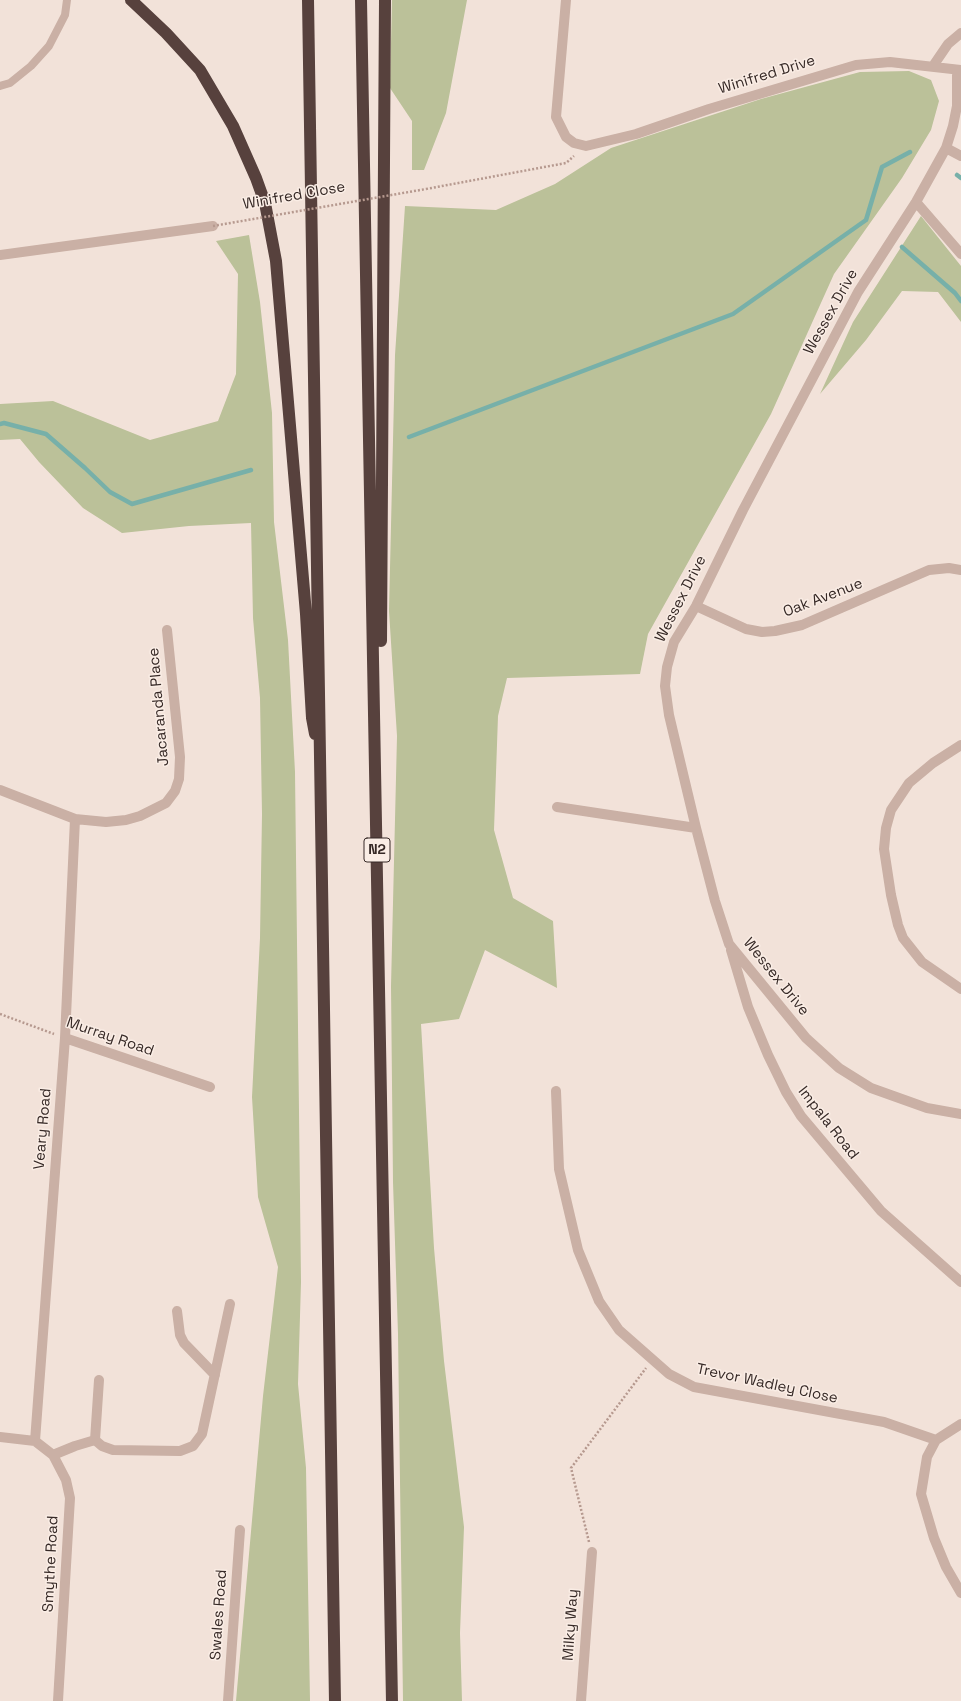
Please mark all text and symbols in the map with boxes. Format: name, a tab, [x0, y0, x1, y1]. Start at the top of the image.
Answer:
street label: Winifred Drive	[717, 52, 817, 98]
street label: Winifred Close	[242, 178, 346, 214]
street label: Wessex Drive	[800, 266, 862, 358]
street label: Wessex Drive	[651, 553, 711, 645]
street label: Oak Avenue	[781, 575, 865, 621]
street label: Jacaranda Place	[145, 647, 173, 767]
road number: N2	[364, 838, 390, 862]
street label: Wessex Drive	[739, 935, 813, 1019]
street label: Murray Road	[64, 1014, 156, 1060]
street label: Impala Road	[794, 1083, 862, 1163]
street label: Veary Road	[30, 1088, 56, 1170]
street label: Trevor Wadley Close	[695, 1360, 839, 1408]
street label: Smythe Road	[39, 1515, 63, 1613]
street label: Swales Road	[207, 1569, 231, 1661]
street label: Milky Way	[560, 1588, 582, 1662]

